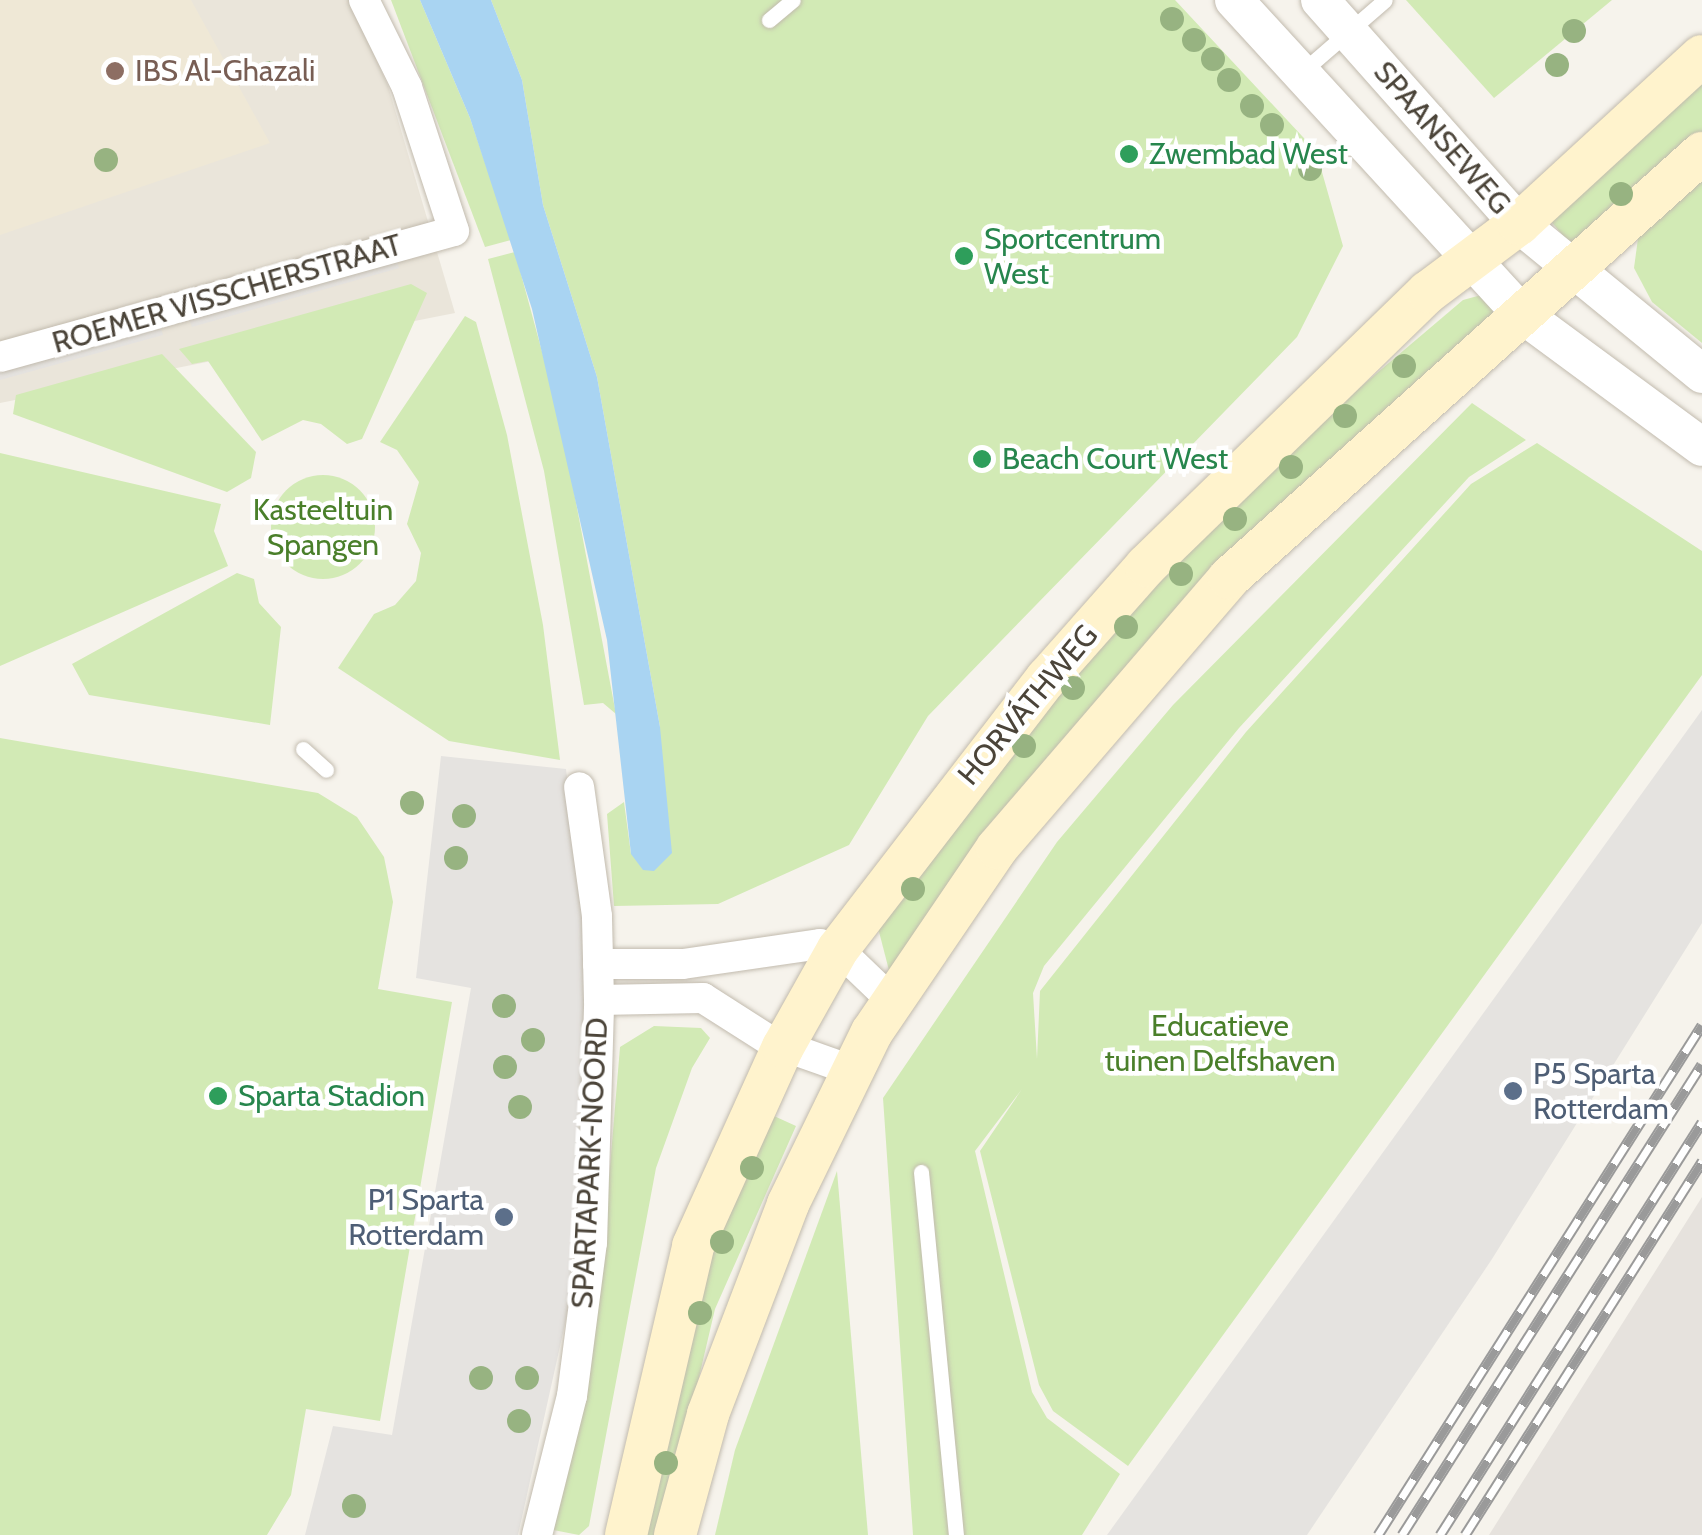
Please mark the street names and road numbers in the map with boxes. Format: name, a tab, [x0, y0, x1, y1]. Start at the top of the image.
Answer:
street label: SPAANSEWEG	[1366, 54, 1518, 222]
street label: ROEMER VISSCHERSTRAAT	[48, 227, 406, 361]
street label: HORVÁTHWEG	[951, 618, 1105, 792]
street label: SPARTAPARK-NOORD	[564, 1016, 616, 1310]

